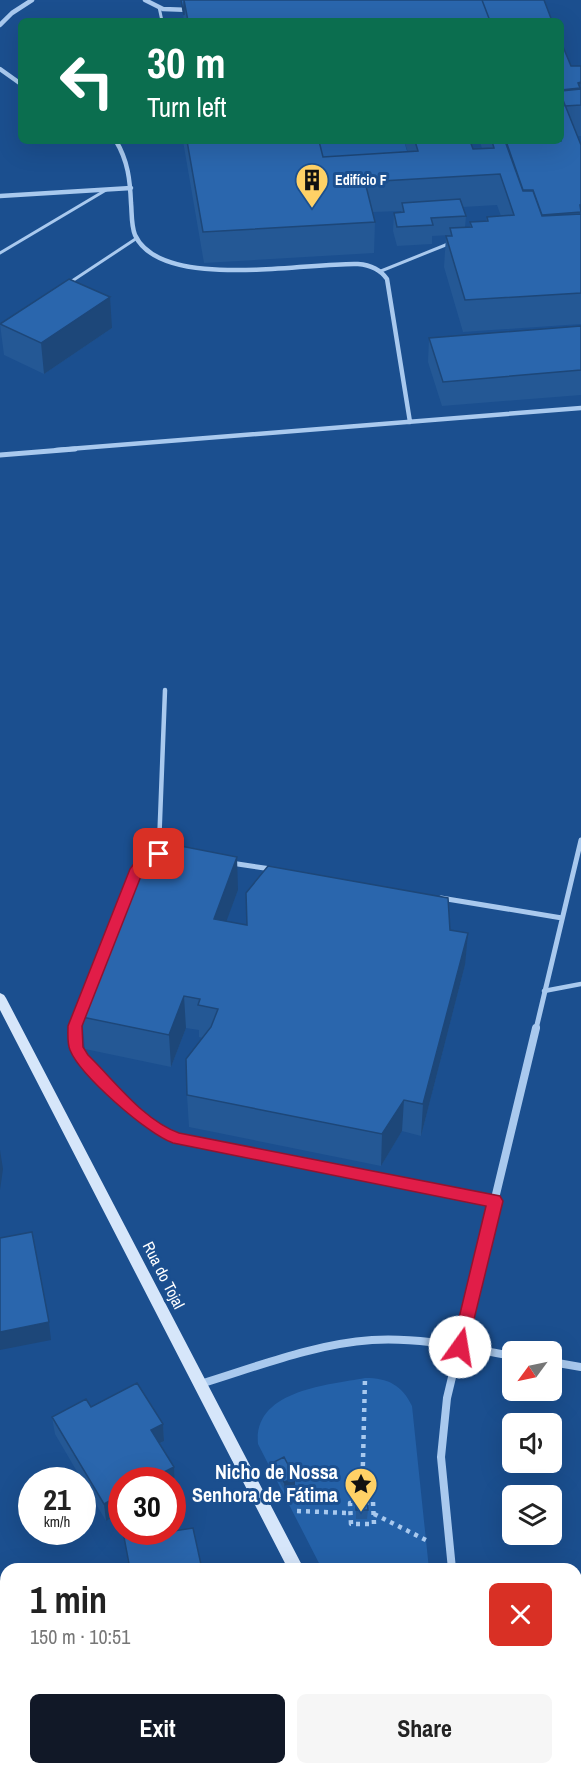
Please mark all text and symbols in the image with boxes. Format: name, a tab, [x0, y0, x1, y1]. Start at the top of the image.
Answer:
text: 30 m	[147, 35, 226, 91]
icon: left	[48, 42, 126, 120]
text: Turn left	[147, 89, 226, 125]
building icon: Edifício F	[294, 162, 330, 209]
place label: Edifício F	[335, 171, 387, 189]
pin	[133, 828, 184, 879]
icon: arrive	[142, 837, 175, 870]
street label: Rua do Tojal	[138, 1238, 190, 1312]
position arrow	[428, 1315, 492, 1379]
north arrow	[502, 1341, 562, 1401]
map controls	[502, 1341, 562, 1545]
button: sound	[502, 1413, 562, 1473]
place label: Nicho de Nossa Senhora de Fátima	[192, 1458, 338, 1508]
place icon: Nicho de Nossa Senhora de Fátima	[343, 1466, 379, 1513]
speed limit sign: 30	[108, 1467, 186, 1545]
text: 21	[43, 1479, 71, 1519]
button: layers	[502, 1485, 562, 1545]
text: km/h	[44, 1511, 70, 1532]
text: 1 min	[30, 1576, 107, 1624]
button: close	[489, 1583, 552, 1646]
text: 150 m · 10:51	[30, 1623, 130, 1650]
button: Exit	[30, 1694, 285, 1763]
button: Share	[297, 1694, 552, 1763]

